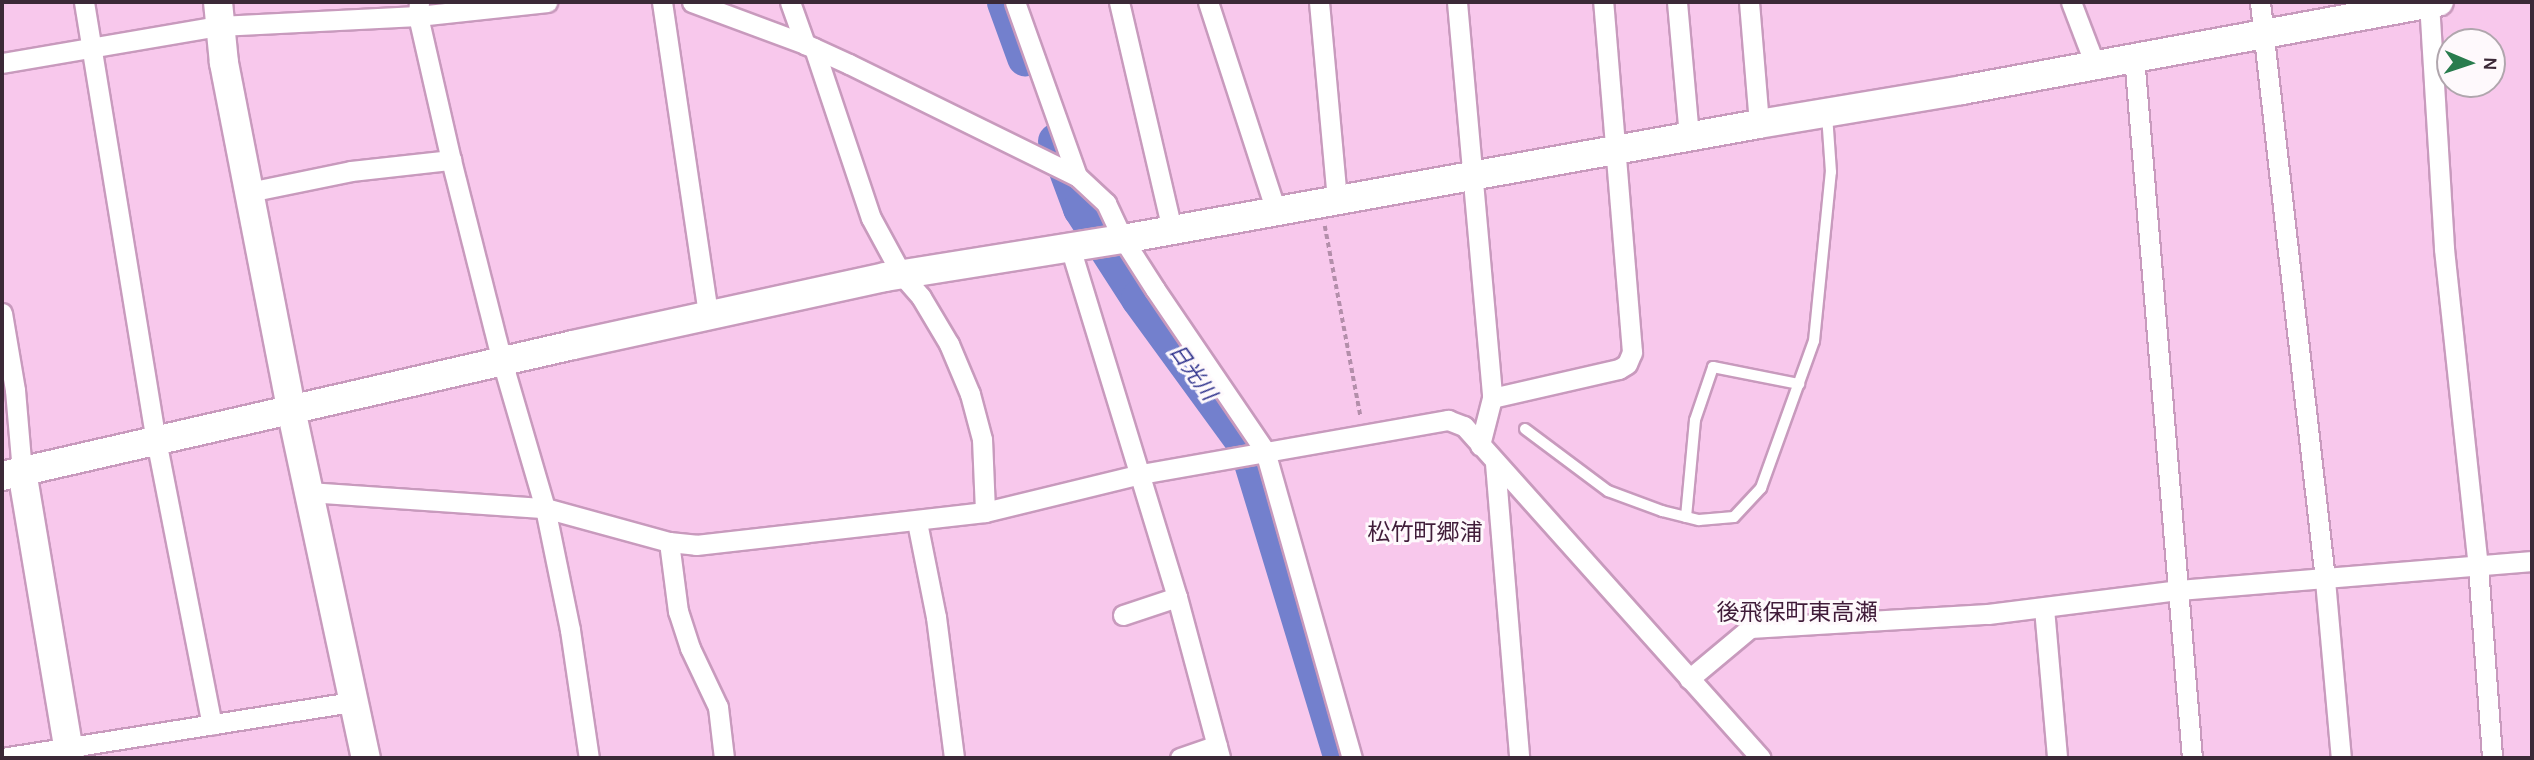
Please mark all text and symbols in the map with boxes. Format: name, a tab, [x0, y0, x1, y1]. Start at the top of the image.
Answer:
north arrow	[2436, 28, 2506, 98]
text: N	[2479, 56, 2501, 71]
water label: 日光川	[1164, 339, 1222, 405]
district label: 松竹町郷浦	[1368, 519, 1482, 547]
district label: 後飛保町東高瀬	[1717, 599, 1877, 627]

